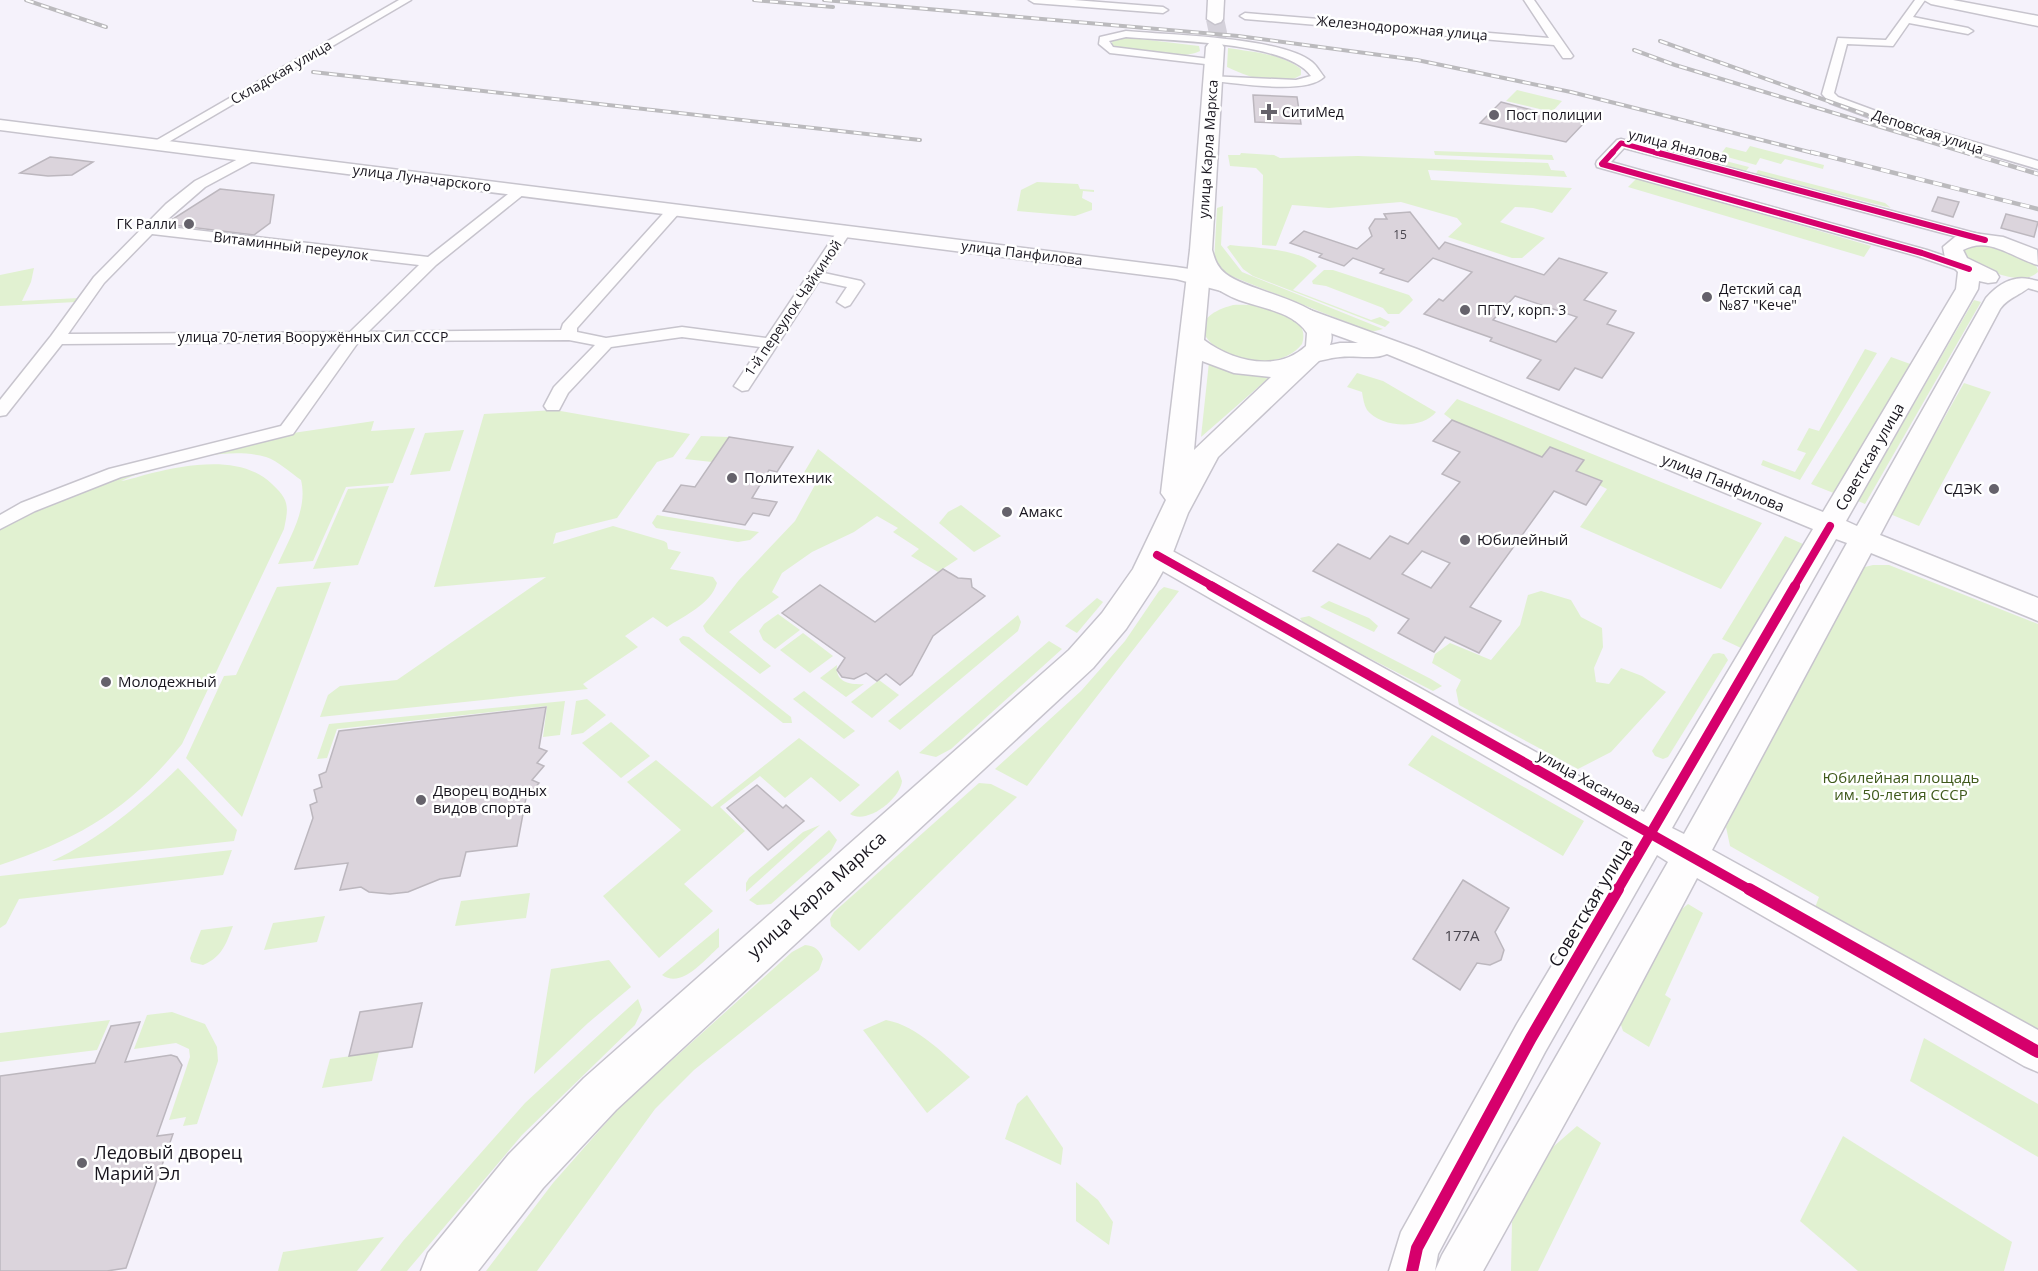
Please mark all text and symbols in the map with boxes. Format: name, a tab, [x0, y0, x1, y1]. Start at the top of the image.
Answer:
street label: Железнодорожная улица	[1316, 11, 1488, 44]
street label: Складская улица	[227, 35, 335, 108]
street label: улица Карла Маркса	[1193, 79, 1222, 219]
place label: СитиМед	[1282, 102, 1344, 121]
marker: СитиМед	[1260, 103, 1278, 121]
place label: Пост полиции	[1506, 105, 1602, 124]
street label: Деповская улица	[1870, 105, 1986, 159]
marker: Пост полиции	[1487, 108, 1501, 122]
street label: улица Яналова	[1626, 124, 1730, 167]
street label: улица Луначарского	[352, 160, 492, 195]
place label: ГК Ралли	[116, 214, 177, 233]
marker: ГК Ралли	[182, 217, 196, 231]
house number: 15	[1393, 226, 1407, 243]
street label: Витаминный переулок	[212, 227, 370, 265]
street label: 1-й переулок Чайкиной	[740, 236, 845, 380]
street label: улица Панфилова	[960, 236, 1084, 269]
place label: Детский сад №87 "Кече"	[1719, 279, 1801, 314]
marker: Детский сад №87 "Кече"	[1700, 290, 1714, 304]
place label: ПГТУ, корп. 3	[1477, 300, 1566, 319]
marker: ПГТУ, корп. 3	[1458, 303, 1472, 317]
street label: улица 70-летия Вооружённых Сил СССР	[178, 327, 448, 346]
street label: Советская улица	[1830, 399, 1908, 514]
street label: улица Панфилова	[1659, 448, 1788, 516]
place label: Политехник	[744, 467, 832, 487]
marker: Политехник	[725, 471, 739, 485]
place label: СДЭК	[1944, 478, 1983, 498]
marker: СДЭК	[1987, 482, 2001, 496]
place label: Амакс	[1019, 501, 1063, 521]
marker: Амакс	[1000, 505, 1014, 519]
place label: Юбилейный	[1477, 529, 1568, 549]
marker: Юбилейный	[1458, 533, 1472, 547]
place label: Молодежный	[118, 671, 217, 691]
marker: Молодежный	[99, 675, 113, 689]
street label: улица Хасанова	[1534, 744, 1645, 818]
park label: Юбилейная площадь им. 50-летия СССР	[1823, 767, 1980, 804]
place label: Дворец водных видов спорта	[433, 780, 547, 817]
marker: Дворец водных видов спорта	[414, 793, 428, 807]
street label: улица Карла Маркса	[742, 826, 891, 963]
street label: Советская улица	[1542, 834, 1638, 971]
house number: 177А	[1444, 925, 1480, 945]
place label: Ледовый дворец Марий Эл	[94, 1140, 242, 1185]
marker: Ледовый дворец Марий Эл	[75, 1156, 89, 1170]

